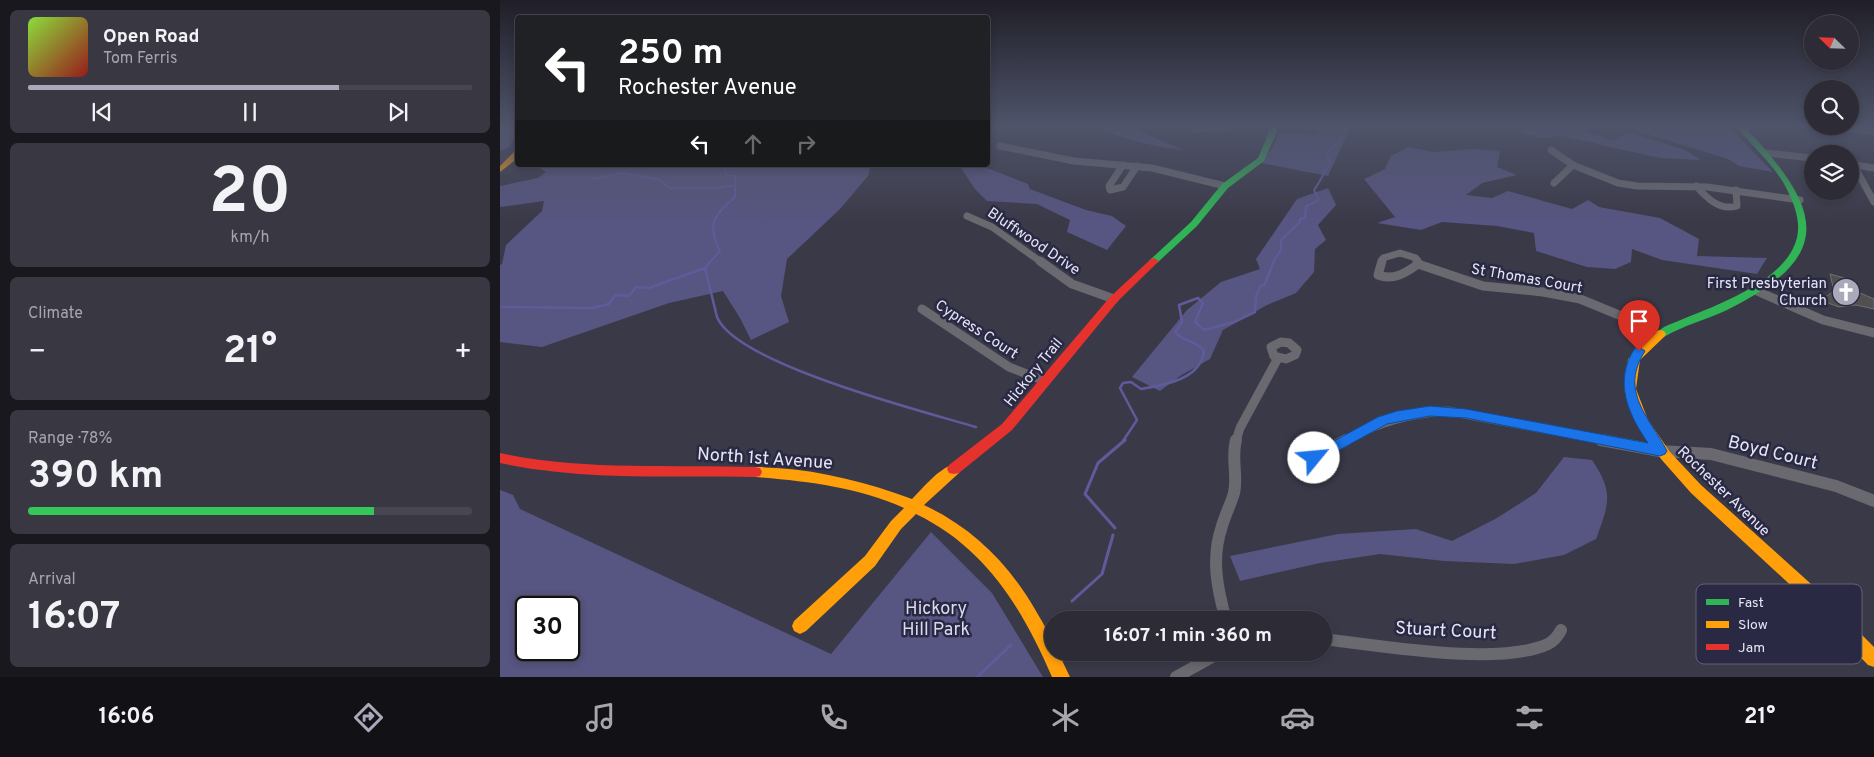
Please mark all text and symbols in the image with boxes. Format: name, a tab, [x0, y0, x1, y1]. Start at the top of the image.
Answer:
north arrow	[1804, 15, 1859, 70]
map controls	[1804, 15, 1859, 200]
text: Open Road	[103, 25, 199, 49]
text: 250 m	[618, 32, 723, 76]
icon: left	[535, 35, 600, 100]
text: Tom Ferris	[103, 49, 177, 69]
text: Rochester Avenue	[618, 75, 797, 102]
button: search	[1804, 80, 1859, 135]
icon: previous	[88, 98, 116, 126]
icon: pause	[236, 98, 264, 126]
icon: next	[384, 98, 412, 126]
icon: left	[686, 130, 714, 158]
icon: ahead	[739, 130, 767, 158]
icon: right	[792, 130, 820, 158]
button: layers	[1804, 145, 1859, 200]
text: 20	[209, 154, 291, 236]
street label: Bluffwood Drive	[983, 204, 1083, 280]
text: km/h	[231, 228, 269, 248]
street label: St Thomas Court	[1470, 260, 1584, 299]
place label: First Presbyterian Church	[1707, 275, 1827, 311]
church icon: First Presbyterian Church	[1831, 277, 1861, 307]
street label: Cypress Court	[931, 296, 1021, 364]
pin	[1618, 300, 1660, 351]
text: Climate	[28, 304, 83, 324]
icon: arrive	[1625, 307, 1653, 335]
text: 21°	[223, 328, 277, 377]
text: −	[28, 335, 46, 371]
text: +	[454, 335, 472, 371]
street label: Hickory Trail	[1001, 335, 1068, 411]
text: Range · 78%	[28, 429, 112, 449]
position arrow	[1287, 431, 1339, 483]
street label: Boyd Court	[1725, 431, 1820, 476]
street label: North 1st Avenue	[696, 443, 833, 476]
street label: Rochester Avenue	[1673, 443, 1773, 541]
text: 390 km	[28, 453, 163, 502]
text: Arrival	[28, 570, 76, 590]
legend	[1696, 584, 1862, 664]
text: 16:07	[28, 594, 120, 643]
text: Fast	[1738, 595, 1764, 612]
speed limit sign: 30	[515, 596, 580, 661]
park label: Hickory Hill Park	[902, 598, 970, 642]
street label: Stuart Court	[1395, 617, 1497, 646]
text: Slow	[1738, 617, 1768, 634]
text: 16:07 · 1 min · 360 m	[1104, 624, 1272, 648]
text: Jam	[1738, 640, 1765, 657]
icon: directions	[351, 700, 386, 735]
icon: music	[583, 700, 618, 735]
icon: phone	[816, 700, 851, 735]
icon: climate	[1048, 700, 1083, 735]
icon: car	[1280, 700, 1315, 735]
icon: filters	[1512, 700, 1547, 735]
text: 16:06	[99, 704, 154, 731]
text: 21°	[1744, 704, 1775, 731]

